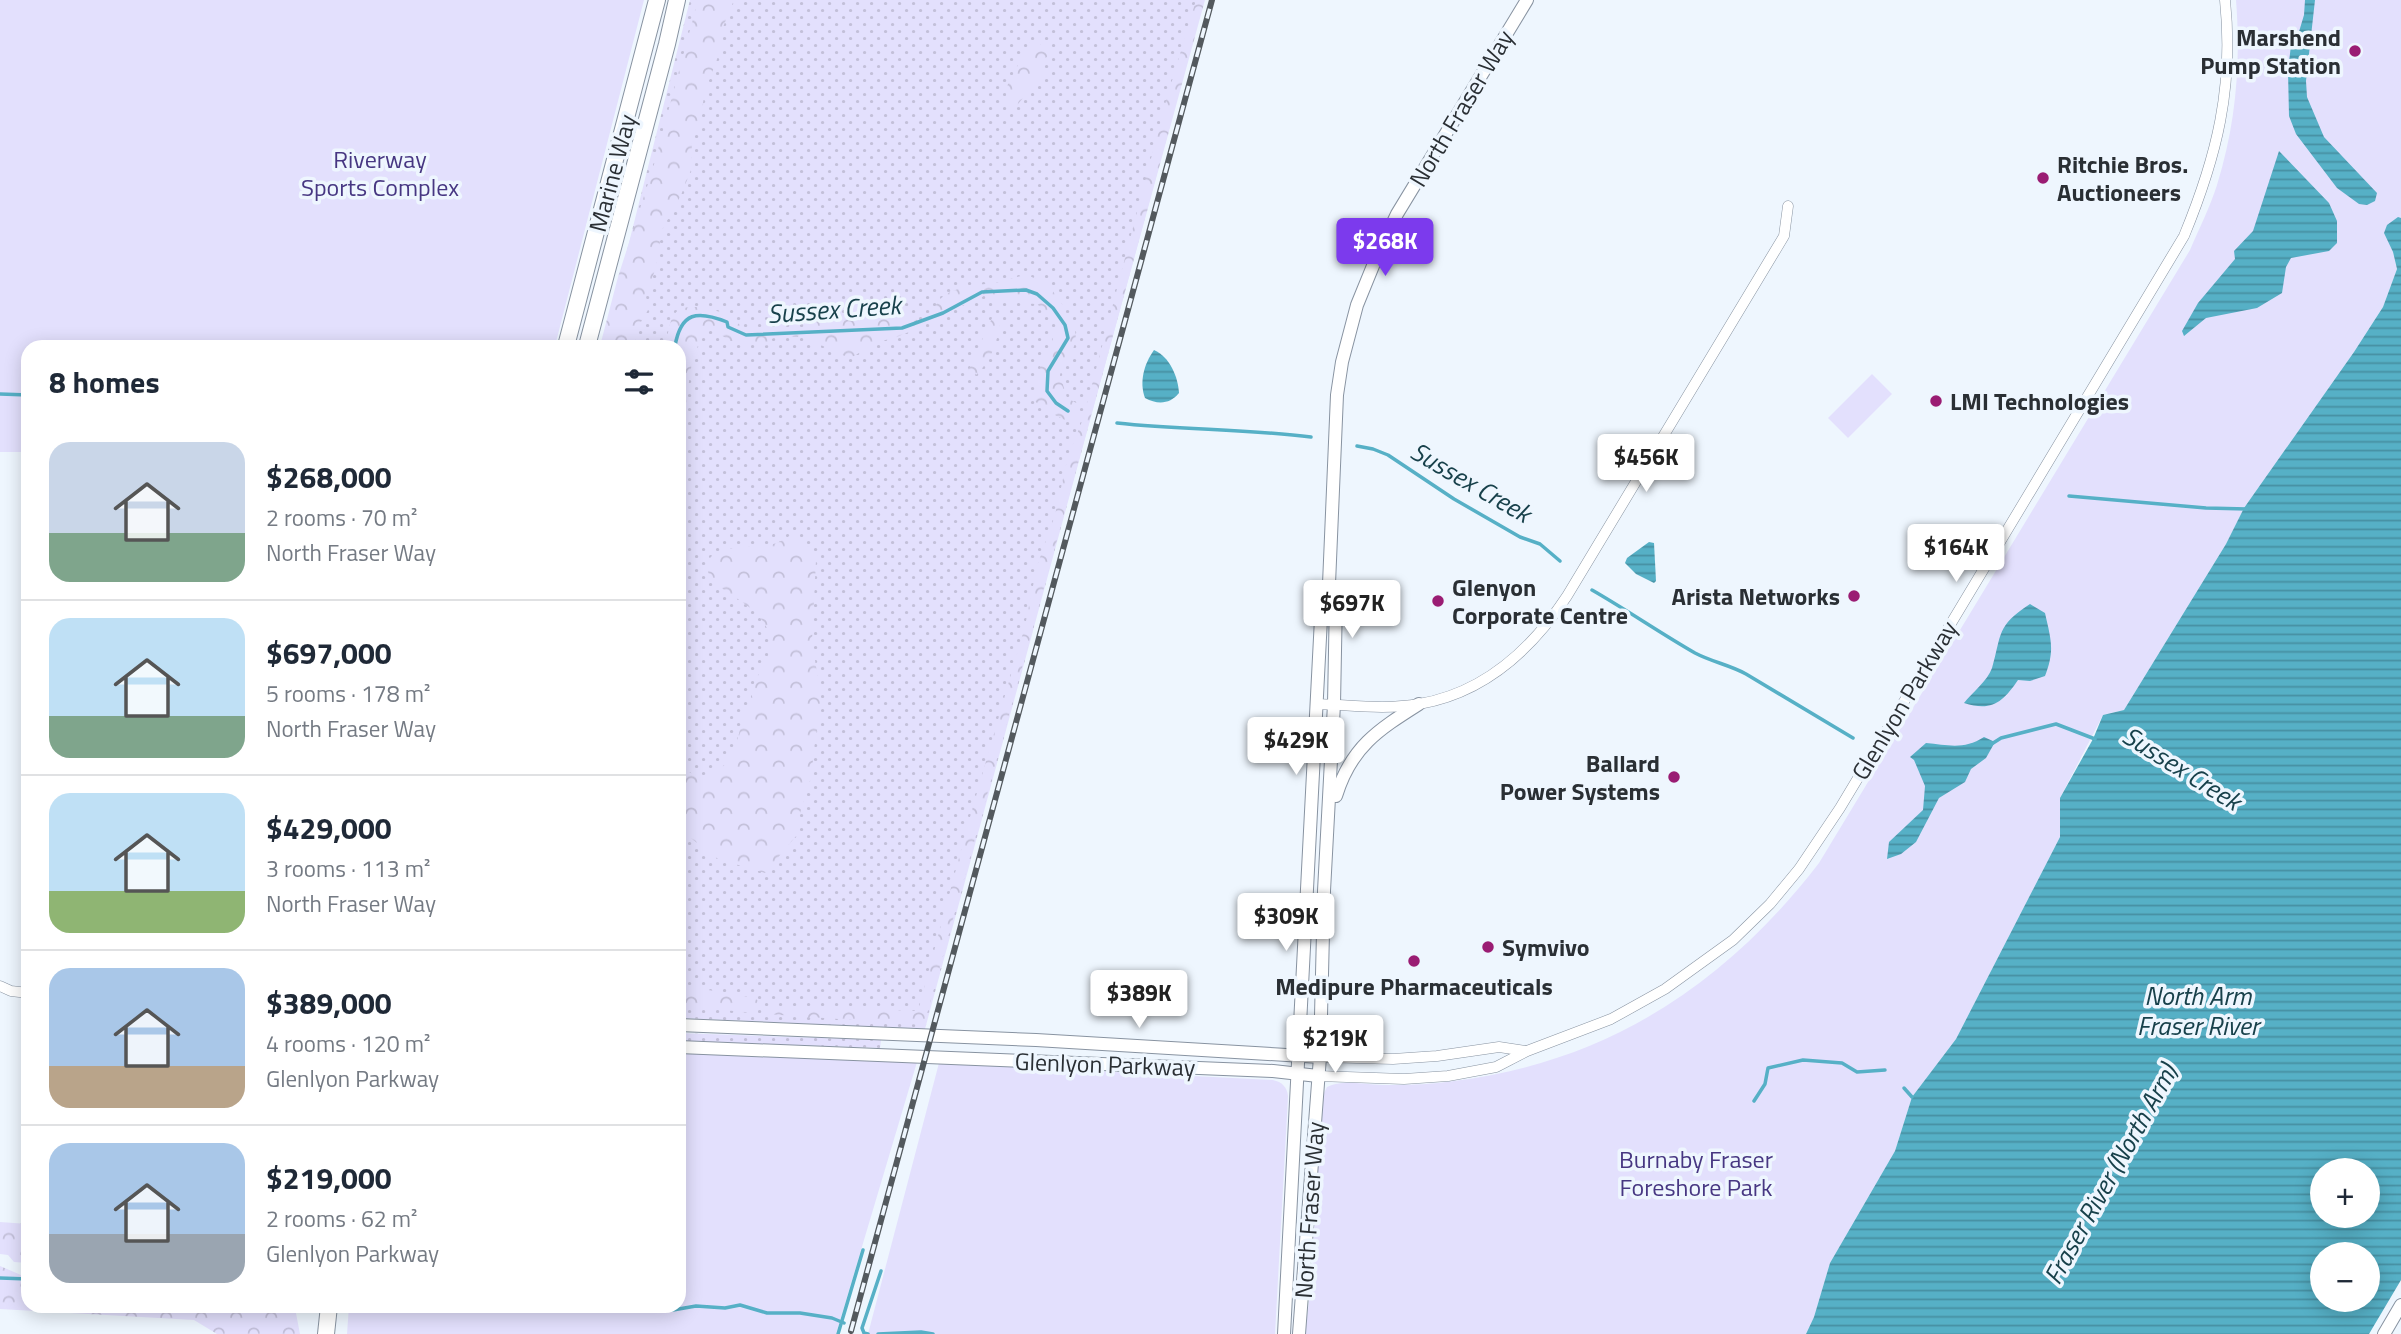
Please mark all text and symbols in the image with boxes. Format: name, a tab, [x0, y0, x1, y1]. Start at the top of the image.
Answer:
place label: Marshend Pump Station	[2200, 19, 2341, 83]
street label: North Fraser Way	[1400, 22, 1522, 193]
marker: Marshend Pump Station	[2347, 43, 2363, 59]
street label: Marine Way	[579, 110, 645, 236]
park label: Riverway Sports Complex	[301, 141, 459, 205]
place label: Ritchie Bros. Auctioneers	[2057, 146, 2188, 210]
marker: Ritchie Bros. Auctioneers	[2035, 170, 2051, 186]
pin: $268K	[1336, 218, 1434, 278]
text: $268K	[1352, 223, 1418, 258]
water label: Sussex Creek	[766, 285, 905, 333]
text: 8 homes	[49, 359, 160, 405]
icon: filters	[620, 363, 658, 401]
place label: LMI Technologies	[1950, 383, 2129, 419]
marker: LMI Technologies	[1928, 393, 1944, 409]
water label: Sussex Creek	[1403, 432, 1541, 534]
pin: $456K	[1597, 434, 1695, 494]
text: $456K	[1613, 439, 1679, 474]
text: $268,000	[266, 454, 392, 500]
icon: home	[105, 470, 189, 554]
text: 2 rooms · 70 m²	[266, 500, 417, 535]
pin: $164K	[1907, 524, 2005, 584]
text: $164K	[1923, 529, 1989, 564]
text: North Fraser Way	[266, 535, 436, 570]
place label: Glenyon Corporate Centre	[1452, 569, 1628, 633]
place label: Arista Networks	[1671, 578, 1840, 614]
pin: $697K	[1303, 580, 1401, 640]
text: $697K	[1319, 585, 1385, 620]
marker: Arista Networks	[1846, 588, 1862, 604]
marker: Glenyon Corporate Centre	[1430, 593, 1446, 609]
street label: Glenlyon Parkway	[1842, 613, 1966, 787]
text: $697,000	[266, 630, 392, 676]
icon: home	[105, 646, 189, 730]
text: 5 rooms · 178 m²	[266, 676, 430, 711]
text: North Fraser Way	[266, 711, 436, 746]
water label: Sussex Creek	[2115, 716, 2252, 822]
pin: $429K	[1247, 718, 1345, 777]
text: $429K	[1263, 722, 1329, 757]
place label: Ballard Power Systems	[1500, 745, 1660, 809]
marker: Ballard Power Systems	[1666, 769, 1682, 785]
text: $429,000	[266, 805, 392, 851]
icon: home	[105, 821, 189, 905]
text: 3 rooms · 113 m²	[266, 851, 430, 886]
text: North Fraser Way	[266, 886, 436, 921]
pin: $309K	[1237, 894, 1335, 953]
text: $309K	[1253, 898, 1319, 933]
place label: Symvivo	[1502, 929, 1590, 965]
marker: Symvivo	[1480, 939, 1496, 955]
marker: Medipure Pharmaceuticals	[1406, 953, 1422, 969]
place label: Medipure Pharmaceuticals	[1275, 968, 1553, 1004]
pin: $389K	[1090, 970, 1188, 1030]
text: $389K	[1106, 975, 1172, 1010]
water label: North Arm Fraser River	[2137, 976, 2262, 1045]
text: $389,000	[266, 980, 392, 1026]
icon: home	[105, 996, 189, 1080]
pin: $219K	[1286, 1016, 1384, 1075]
text: $219K	[1302, 1020, 1368, 1055]
text: 4 rooms · 120 m²	[266, 1026, 430, 1061]
street label: Glenlyon Parkway	[1014, 1043, 1196, 1085]
water label: Fraser River (North Arm)	[2033, 1055, 2188, 1291]
text: Glenlyon Parkway	[266, 1061, 439, 1096]
street label: North Fraser Way	[1285, 1120, 1333, 1300]
park label: Burnaby Fraser Foreshore Park	[1619, 1141, 1773, 1205]
text: $219,000	[266, 1155, 392, 1201]
map controls	[2310, 1158, 2380, 1312]
button: +	[2310, 1158, 2380, 1228]
icon: home	[105, 1171, 189, 1255]
text: 2 rooms · 62 m²	[266, 1201, 417, 1236]
text: Glenlyon Parkway	[266, 1236, 439, 1271]
button: −	[2310, 1242, 2380, 1312]

